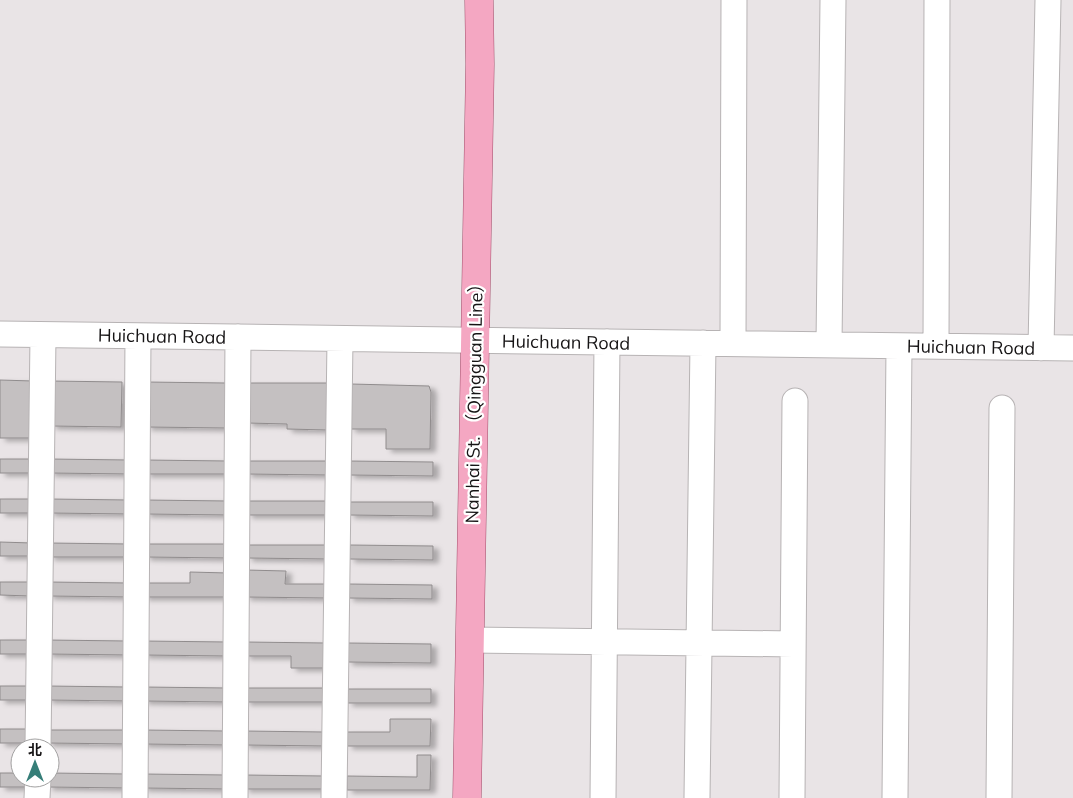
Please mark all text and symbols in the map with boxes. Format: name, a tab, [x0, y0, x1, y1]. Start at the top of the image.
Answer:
street label: Nanhai St. （Qingguan Line）	[460, 274, 488, 524]
street label: Huichuan Road	[98, 323, 226, 349]
street label: Huichuan Road	[502, 329, 630, 355]
street label: Huichuan Road	[907, 334, 1035, 360]
north arrow	[10, 738, 60, 788]
text: 北	[28, 741, 42, 759]

